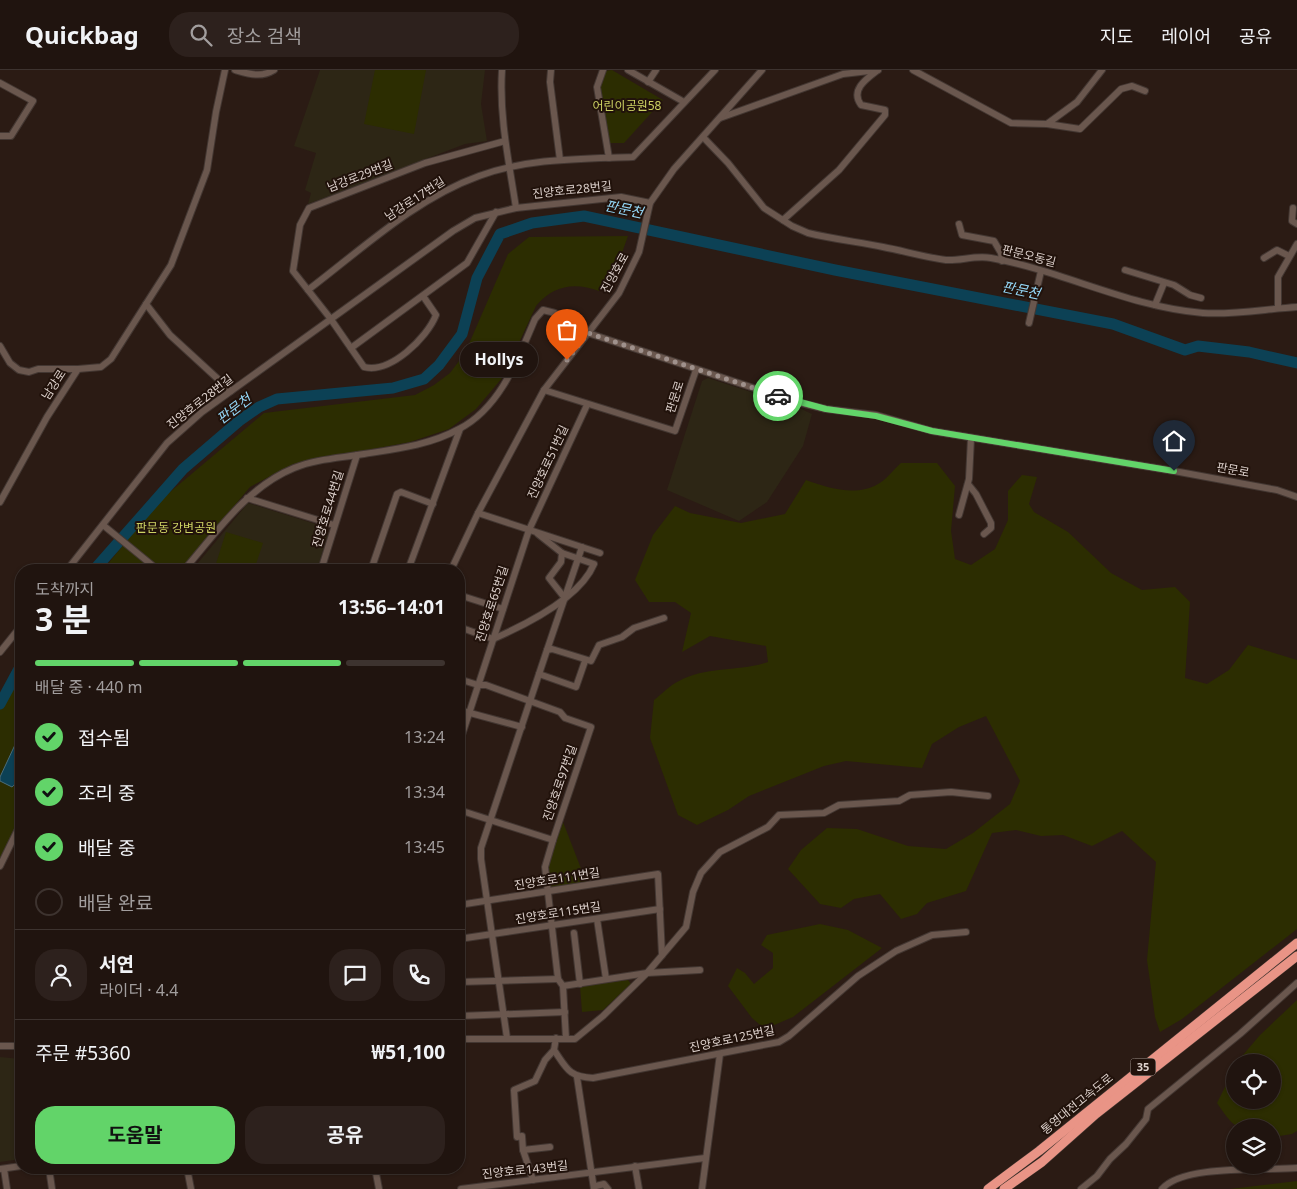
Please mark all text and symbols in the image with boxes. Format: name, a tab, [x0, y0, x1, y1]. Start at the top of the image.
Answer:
search box	[169, 12, 519, 57]
text: Quickbag	[25, 18, 139, 51]
icon: search	[187, 21, 215, 49]
text: 장소 검색	[227, 23, 302, 49]
text: 지도	[1100, 24, 1133, 48]
text: 레이어	[1161, 24, 1211, 48]
text: 공유	[1239, 24, 1272, 48]
park label: 어린이공원58	[593, 97, 662, 114]
street label: 남강로29번길	[325, 155, 395, 196]
street label: 남강로17번길	[381, 173, 448, 224]
street label: 진양호로28번길	[531, 177, 613, 202]
water label: 판문천	[603, 195, 646, 222]
street label: 판문오동길	[1000, 241, 1058, 270]
street label: 진양호로	[596, 249, 633, 296]
water label: 판문천	[1000, 276, 1043, 303]
pin	[546, 309, 588, 360]
icon: bag	[553, 316, 581, 344]
callout: Hollys	[460, 342, 537, 378]
text: Hollys	[475, 348, 523, 370]
street label: 남강로	[37, 366, 70, 403]
street label: 진양호로28번길	[163, 370, 236, 433]
courier	[753, 371, 803, 421]
street label: 판문로	[661, 378, 688, 415]
icon: car	[764, 382, 792, 410]
water label: 판문천	[213, 389, 256, 428]
pin	[1153, 420, 1195, 471]
street label: 진양호로51번길	[523, 422, 572, 502]
icon: home	[1160, 427, 1188, 455]
street label: 판문로	[1215, 458, 1251, 481]
street label: 진양호로44번길	[308, 468, 347, 550]
park label: 판문동 강변공원	[136, 519, 216, 536]
street label: 진양호로65번길	[471, 563, 512, 644]
text: 도착까지	[35, 578, 94, 600]
text: 13:56–14:01	[338, 594, 445, 620]
text: 3 분	[35, 597, 91, 640]
text: 배달 중 · 440 m	[35, 676, 143, 698]
icon: check	[35, 723, 63, 751]
text: 접수됨	[78, 725, 130, 751]
text: 13:24	[404, 726, 445, 748]
street label: 진양호로97번길	[538, 742, 581, 823]
icon: check	[35, 778, 63, 806]
text: 조리 중	[78, 780, 135, 806]
text: 13:34	[404, 781, 445, 803]
icon: check	[35, 833, 63, 861]
text: 배달 중	[78, 835, 135, 861]
text: 13:45	[404, 836, 445, 858]
street label: 진양호로111번길	[513, 863, 601, 894]
text: 배달 완료	[78, 890, 153, 916]
street label: 진양호로115번길	[514, 897, 602, 928]
button: person	[35, 949, 87, 1001]
button: chat	[329, 949, 381, 1001]
button: phone	[393, 949, 445, 1001]
text: 서연	[99, 951, 134, 977]
text: 라이더 · 4.4	[99, 979, 178, 1001]
street label: 진양호로125번길	[688, 1021, 776, 1056]
text: ₩51,100	[371, 1039, 445, 1065]
text: 주문 #5360	[35, 1040, 131, 1066]
map controls	[1226, 1054, 1281, 1174]
button: locate	[1226, 1054, 1281, 1109]
road number: 35	[1130, 1059, 1156, 1076]
street label: 통영대전고속도로	[1037, 1069, 1116, 1138]
button: 도움말	[35, 1106, 235, 1164]
button: 공유	[245, 1106, 445, 1164]
button: layers	[1226, 1119, 1281, 1174]
street label: 진양호로143번길	[481, 1157, 569, 1182]

